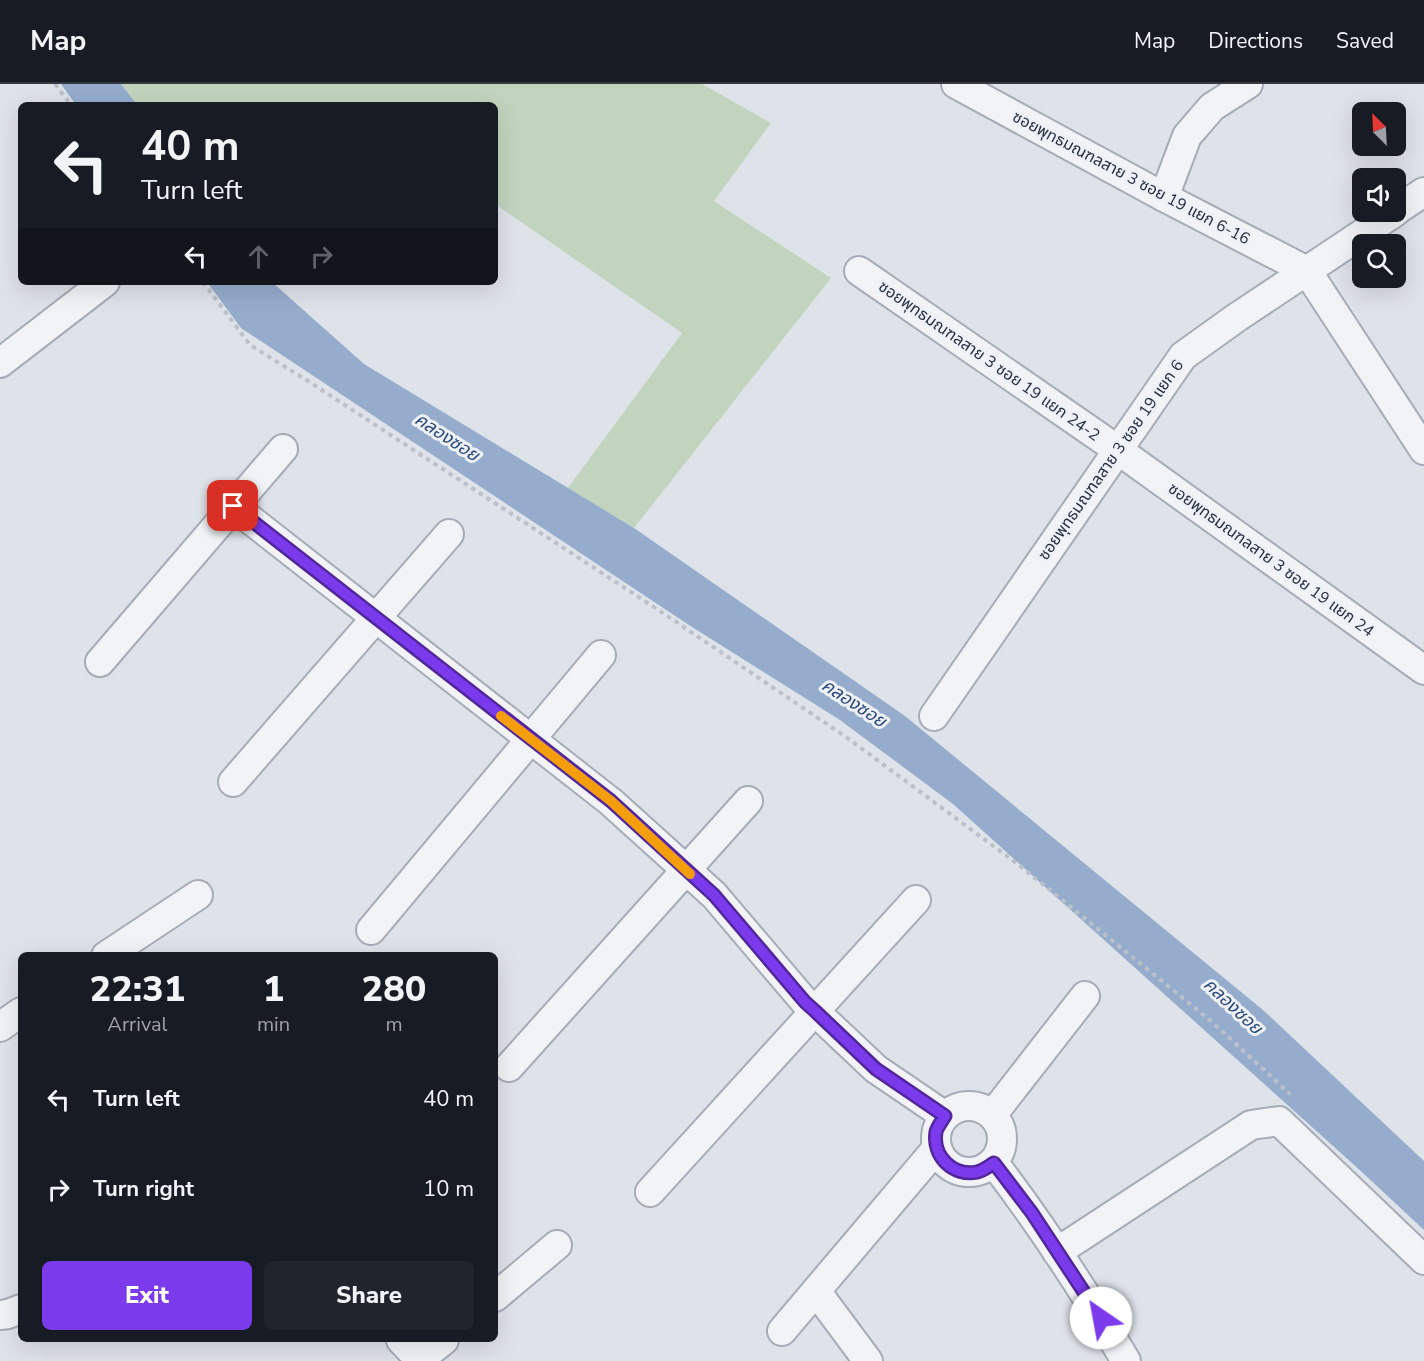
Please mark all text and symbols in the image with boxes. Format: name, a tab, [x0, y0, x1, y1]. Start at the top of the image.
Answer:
text: Map	[30, 22, 86, 60]
text: Map	[1134, 27, 1175, 55]
text: Directions	[1208, 27, 1303, 55]
text: Saved	[1336, 27, 1394, 55]
north arrow	[1352, 102, 1406, 156]
map controls	[1352, 102, 1406, 288]
street label: ซอยพุทธมณฑลสาย 3 ซอย 19 แยก 6-16	[1008, 106, 1254, 250]
text: 40 m	[141, 118, 240, 175]
icon: left	[42, 126, 120, 204]
button: sound	[1352, 168, 1406, 222]
text: Turn left	[141, 172, 242, 209]
button: search	[1352, 234, 1406, 288]
icon: left	[179, 240, 212, 273]
icon: ahead	[242, 240, 275, 273]
icon: right	[305, 240, 338, 273]
street label: ซอยพุทธมณฑลสาย 3 ซอย 19 แยก 24-2	[874, 276, 1104, 446]
street label: ซอยพุทธมณฑลสาย 3 ซอย 19 แยก 6	[1033, 355, 1189, 565]
water label: คลองซอย	[410, 407, 485, 467]
street label: ซอยพุทธมณฑลสาย 3 ซอย 19 แยก 24	[1164, 478, 1379, 643]
pin	[207, 480, 258, 531]
icon: arrive	[216, 489, 249, 522]
water label: คลองซอย	[817, 673, 892, 733]
text: 22:31	[90, 965, 185, 1014]
text: 1	[263, 965, 284, 1014]
text: 280	[362, 965, 426, 1014]
water label: คลองซอย	[1198, 973, 1269, 1040]
text: Arrival	[107, 1011, 168, 1038]
text: min	[257, 1011, 290, 1038]
text: m	[385, 1011, 403, 1038]
icon: left	[42, 1083, 75, 1116]
text: Turn left	[93, 1084, 180, 1114]
text: 40 m	[423, 1084, 474, 1114]
icon: right	[42, 1173, 75, 1206]
text: Turn right	[93, 1174, 194, 1204]
text: 10 m	[423, 1174, 474, 1204]
button: Exit	[42, 1261, 252, 1330]
button: Share	[264, 1261, 474, 1330]
position arrow	[1069, 1286, 1133, 1350]

